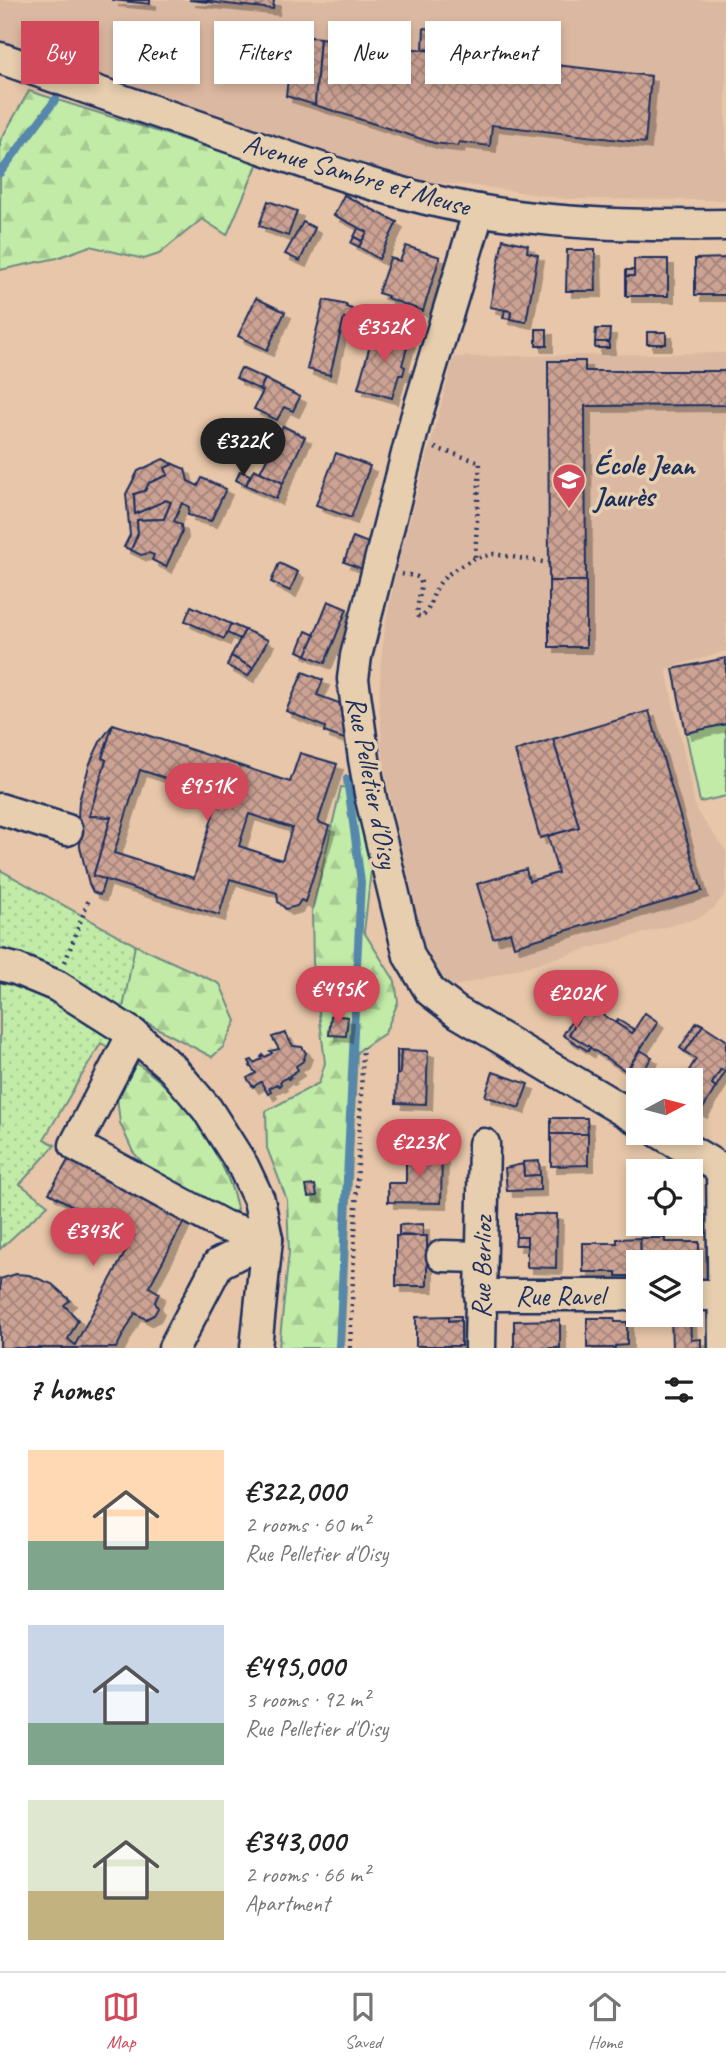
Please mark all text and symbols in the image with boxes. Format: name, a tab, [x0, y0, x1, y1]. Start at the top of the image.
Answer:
chip: Buy	[21, 21, 99, 84]
chip: Rent	[113, 21, 200, 84]
chip: Filters	[214, 21, 314, 84]
chip: New	[328, 21, 411, 84]
chip: Apartment	[425, 21, 561, 84]
street label: Avenue Sambre et Meuse	[240, 125, 476, 224]
pin: €352K	[335, 304, 433, 364]
text: €352K	[358, 312, 410, 341]
pin: €322K	[194, 419, 292, 478]
text: €322K	[216, 426, 270, 455]
place label: École Jean Jaurès	[592, 447, 696, 514]
school or university icon: École Jean Jaurès	[550, 461, 588, 510]
street label: Rue Pelletier d'Oisy	[339, 693, 407, 873]
pin: €951K	[158, 764, 256, 823]
text: €951K	[181, 771, 233, 800]
pin: €495K	[289, 967, 387, 1026]
pin: €202K	[527, 970, 625, 1030]
text: €495K	[312, 974, 364, 1003]
text: €202K	[549, 978, 603, 1007]
north arrow	[626, 1068, 704, 1144]
map controls	[626, 1068, 703, 1327]
pin: €223K	[370, 1120, 468, 1179]
text: €223K	[392, 1127, 446, 1156]
button: locate	[626, 1159, 703, 1236]
pin: €343K	[44, 1208, 142, 1268]
street label: Rue Berlioz	[463, 1213, 500, 1319]
text: €343K	[66, 1216, 120, 1245]
button: layers	[626, 1250, 703, 1327]
street label: Rue Ravel	[516, 1278, 610, 1313]
text: 7 homes	[28, 1371, 113, 1409]
icon: filters	[660, 1371, 698, 1409]
text: €322,000	[245, 1472, 345, 1510]
icon: home	[84, 1478, 168, 1562]
text: 2 rooms · 60 m²	[245, 1510, 369, 1539]
text: Rue Pelletier d'Oisy	[245, 1539, 388, 1568]
text: €495,000	[245, 1647, 345, 1685]
icon: home	[84, 1653, 168, 1737]
text: 3 rooms · 92 m²	[245, 1685, 369, 1714]
text: Rue Pelletier d'Oisy	[245, 1714, 388, 1743]
text: €343,000	[245, 1822, 345, 1860]
icon: home	[84, 1828, 168, 1912]
text: 2 rooms · 66 m²	[245, 1860, 369, 1889]
text: Apartment	[245, 1889, 330, 1918]
tab: Map	[102, 1988, 140, 2054]
tab: Saved	[344, 1988, 382, 2054]
tab: Home	[586, 1988, 624, 2054]

